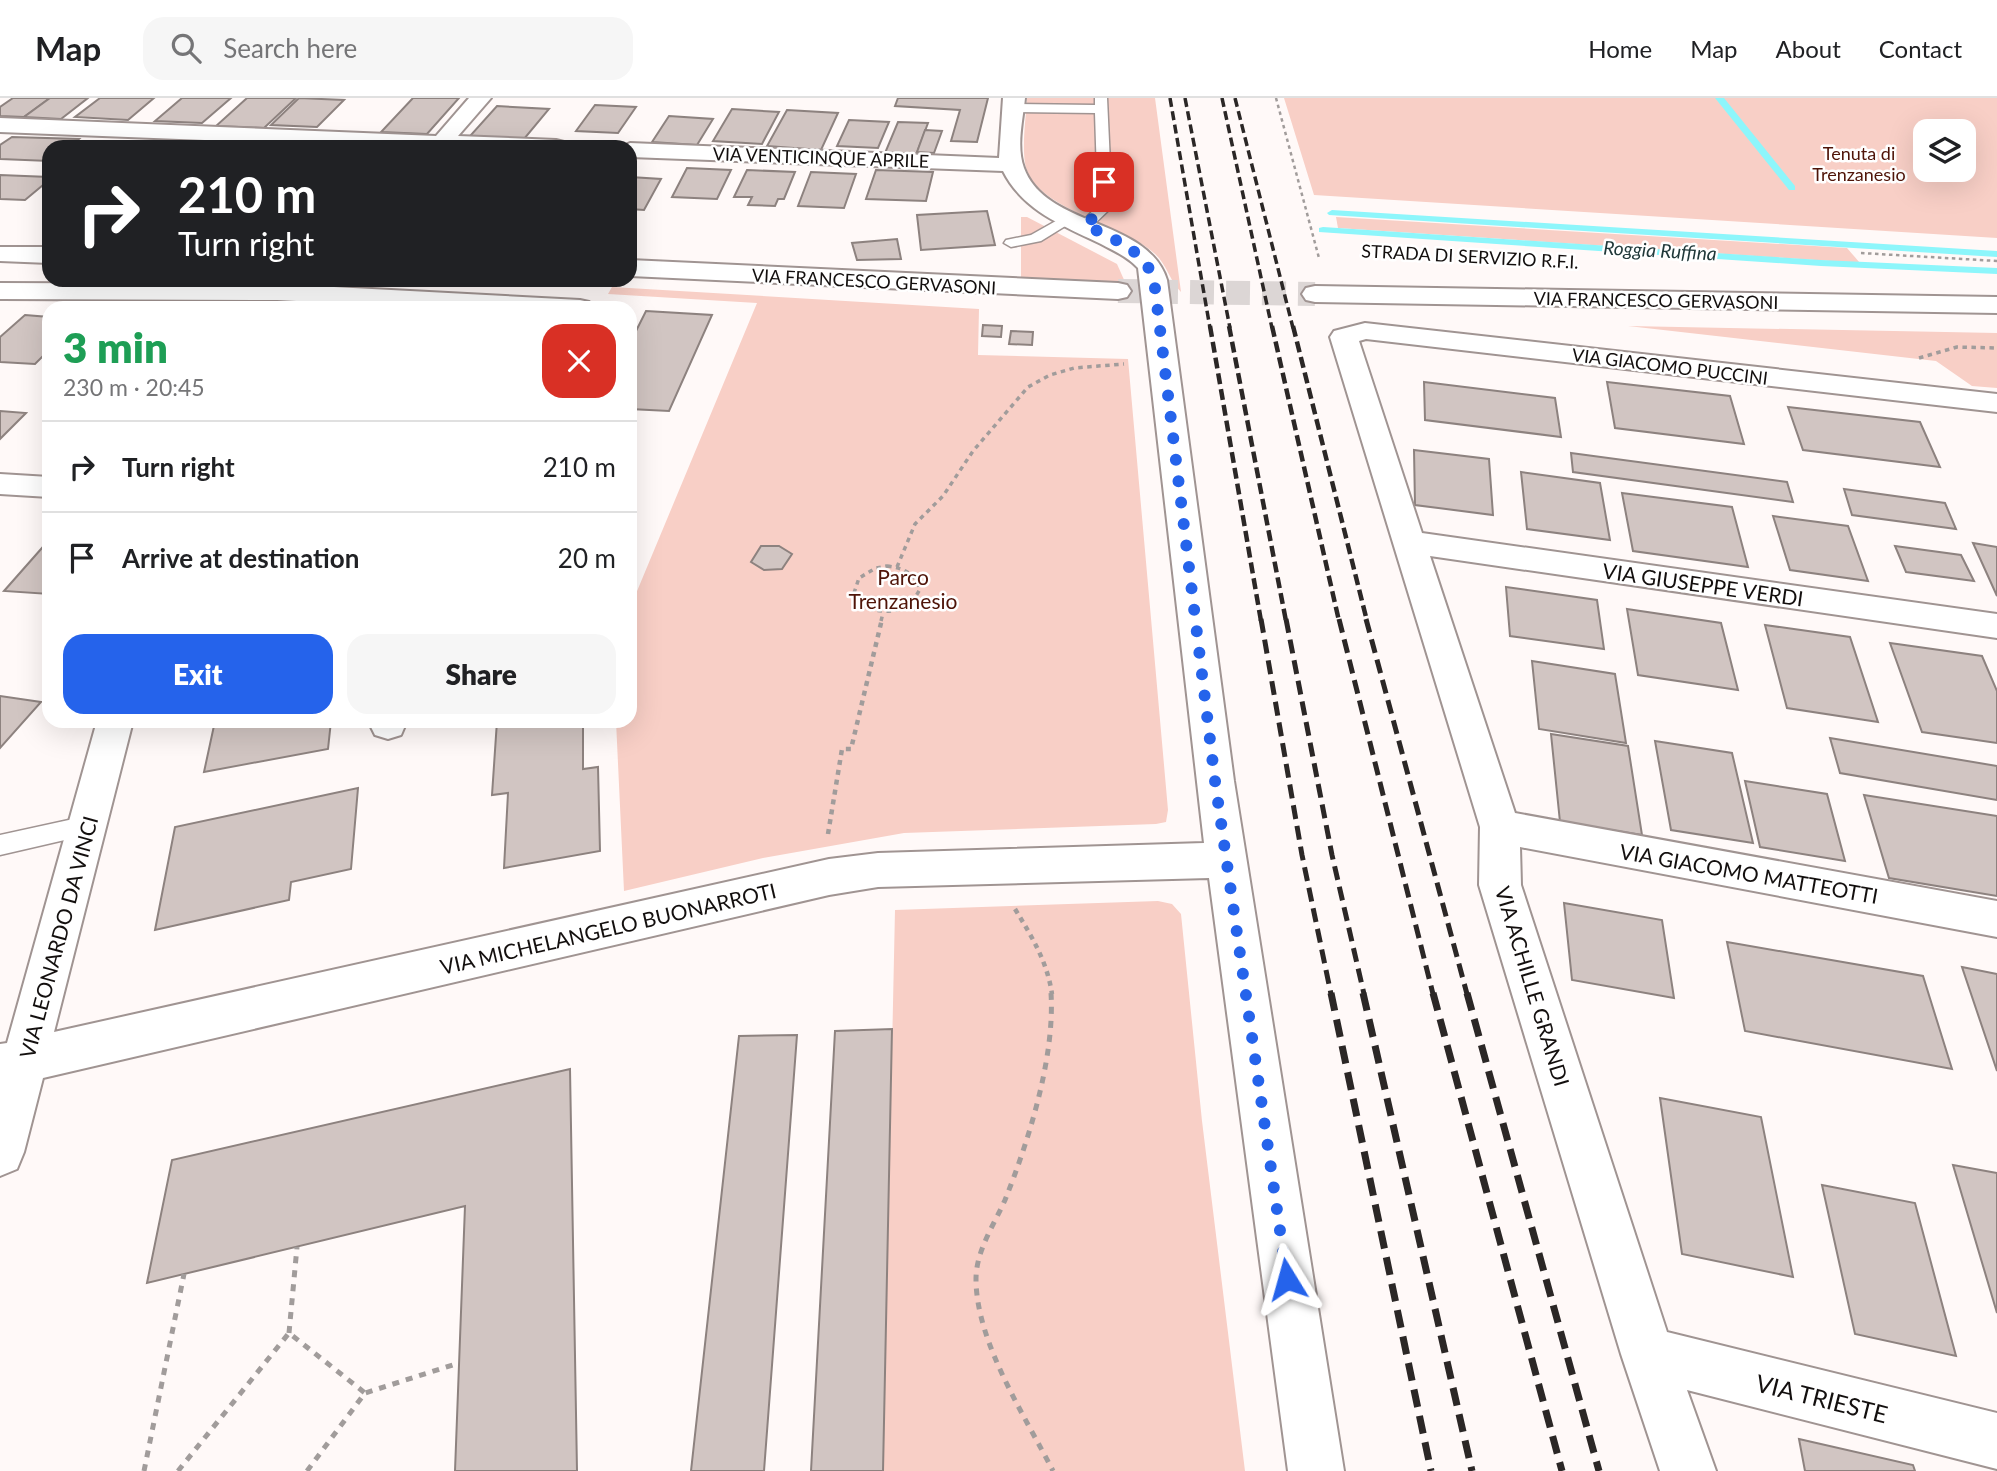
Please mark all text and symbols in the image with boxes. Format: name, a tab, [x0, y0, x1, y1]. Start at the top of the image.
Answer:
search box	[143, 17, 633, 80]
text: Map	[35, 28, 101, 68]
icon: search	[167, 29, 205, 67]
text: Search here	[223, 32, 357, 64]
text: Home	[1588, 34, 1652, 63]
text: Map	[1690, 34, 1738, 63]
text: About	[1776, 34, 1841, 63]
text: Contact	[1879, 34, 1962, 63]
map controls	[1913, 119, 1976, 182]
button: layers	[1913, 119, 1976, 182]
street label: VIA VENTICINQUE APRILE	[712, 142, 930, 172]
park label: Tenuta di Trenzanesio	[1812, 142, 1906, 185]
pin	[1074, 152, 1134, 212]
icon: arrive	[1085, 163, 1123, 201]
text: 210 m	[178, 165, 316, 223]
icon: right	[63, 168, 154, 259]
text: Turn right	[178, 224, 314, 263]
water label: Roggia Ruffina	[1603, 236, 1717, 264]
street label: STRADA DI SERVIZIO R.F.I.	[1361, 239, 1579, 273]
street label: VIA FRANCESCO GERVASONI	[751, 264, 997, 298]
street label: VIA FRANCESCO GERVASONI	[1534, 287, 1778, 313]
text: 3 min	[63, 322, 168, 372]
button: close	[542, 324, 616, 398]
street label: VIA GIACOMO PUCCINI	[1571, 343, 1769, 389]
text: 230 m · 20:45	[63, 373, 205, 401]
icon: right	[63, 448, 101, 486]
text: Turn right	[122, 451, 235, 483]
text: 210 m	[543, 451, 616, 483]
icon: arrive	[63, 539, 101, 577]
text: Arrive at destination	[122, 542, 359, 574]
text: 20 m	[558, 542, 616, 574]
street label: VIA GIUSEPPE VERDI	[1601, 558, 1805, 610]
park label: Parco Trenzanesio	[849, 564, 958, 613]
button: Exit	[63, 634, 333, 714]
button: Share	[347, 634, 616, 714]
street label: VIA LEONARDO DA VINCI	[14, 813, 102, 1061]
street label: VIA GIACOMO MATTEOTTI	[1618, 838, 1880, 908]
street label: VIA MICHELANGELO BUONARROTI	[438, 877, 778, 979]
street label: VIA ACHILLE GRANDI	[1491, 883, 1575, 1089]
position arrow	[1250, 1242, 1324, 1316]
street label: VIA TRIESTE	[1753, 1368, 1891, 1428]

